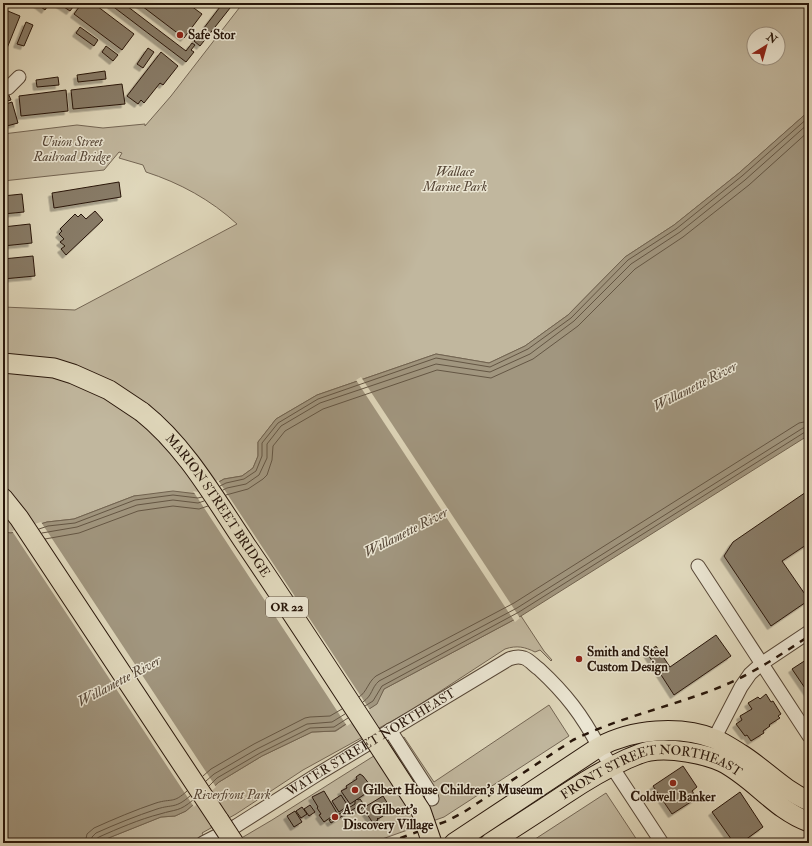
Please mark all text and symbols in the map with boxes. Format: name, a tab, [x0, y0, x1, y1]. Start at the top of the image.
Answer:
north arrow	[746, 26, 786, 66]
place label: Safe Stor	[188, 27, 237, 43]
marker: Safe Stor	[175, 30, 185, 40]
text: N	[763, 30, 780, 47]
park label: Union Street Railroad Bridge	[32, 134, 111, 165]
park label: Wallace Marine Park	[422, 164, 487, 195]
water label: Willamette River	[650, 357, 741, 414]
street label: MARION STREET BRIDGE	[162, 431, 273, 580]
water label: Willamette River	[361, 503, 452, 560]
road number: OR 22	[266, 597, 308, 617]
place label: Smith and Steel Custom Design	[587, 644, 669, 676]
water label: Willamette River	[74, 652, 164, 710]
marker: Smith and Steel Custom Design	[574, 654, 584, 664]
street label: WATER STREET NORTHEAST	[283, 685, 459, 800]
street label: FRONT STREET NORTHEAST	[557, 742, 745, 803]
marker: Coldwell Banker	[668, 778, 678, 788]
place label: Gilbert House Children's Museum	[363, 782, 544, 798]
marker: Gilbert House Children's Museum	[350, 785, 360, 795]
park label: Riverfront Park	[192, 787, 271, 803]
place label: Coldwell Banker	[631, 789, 717, 805]
place label: A. C. Gilbert's Discovery Village	[342, 802, 434, 834]
marker: A. C. Gilbert's Discovery Village	[330, 812, 340, 822]

